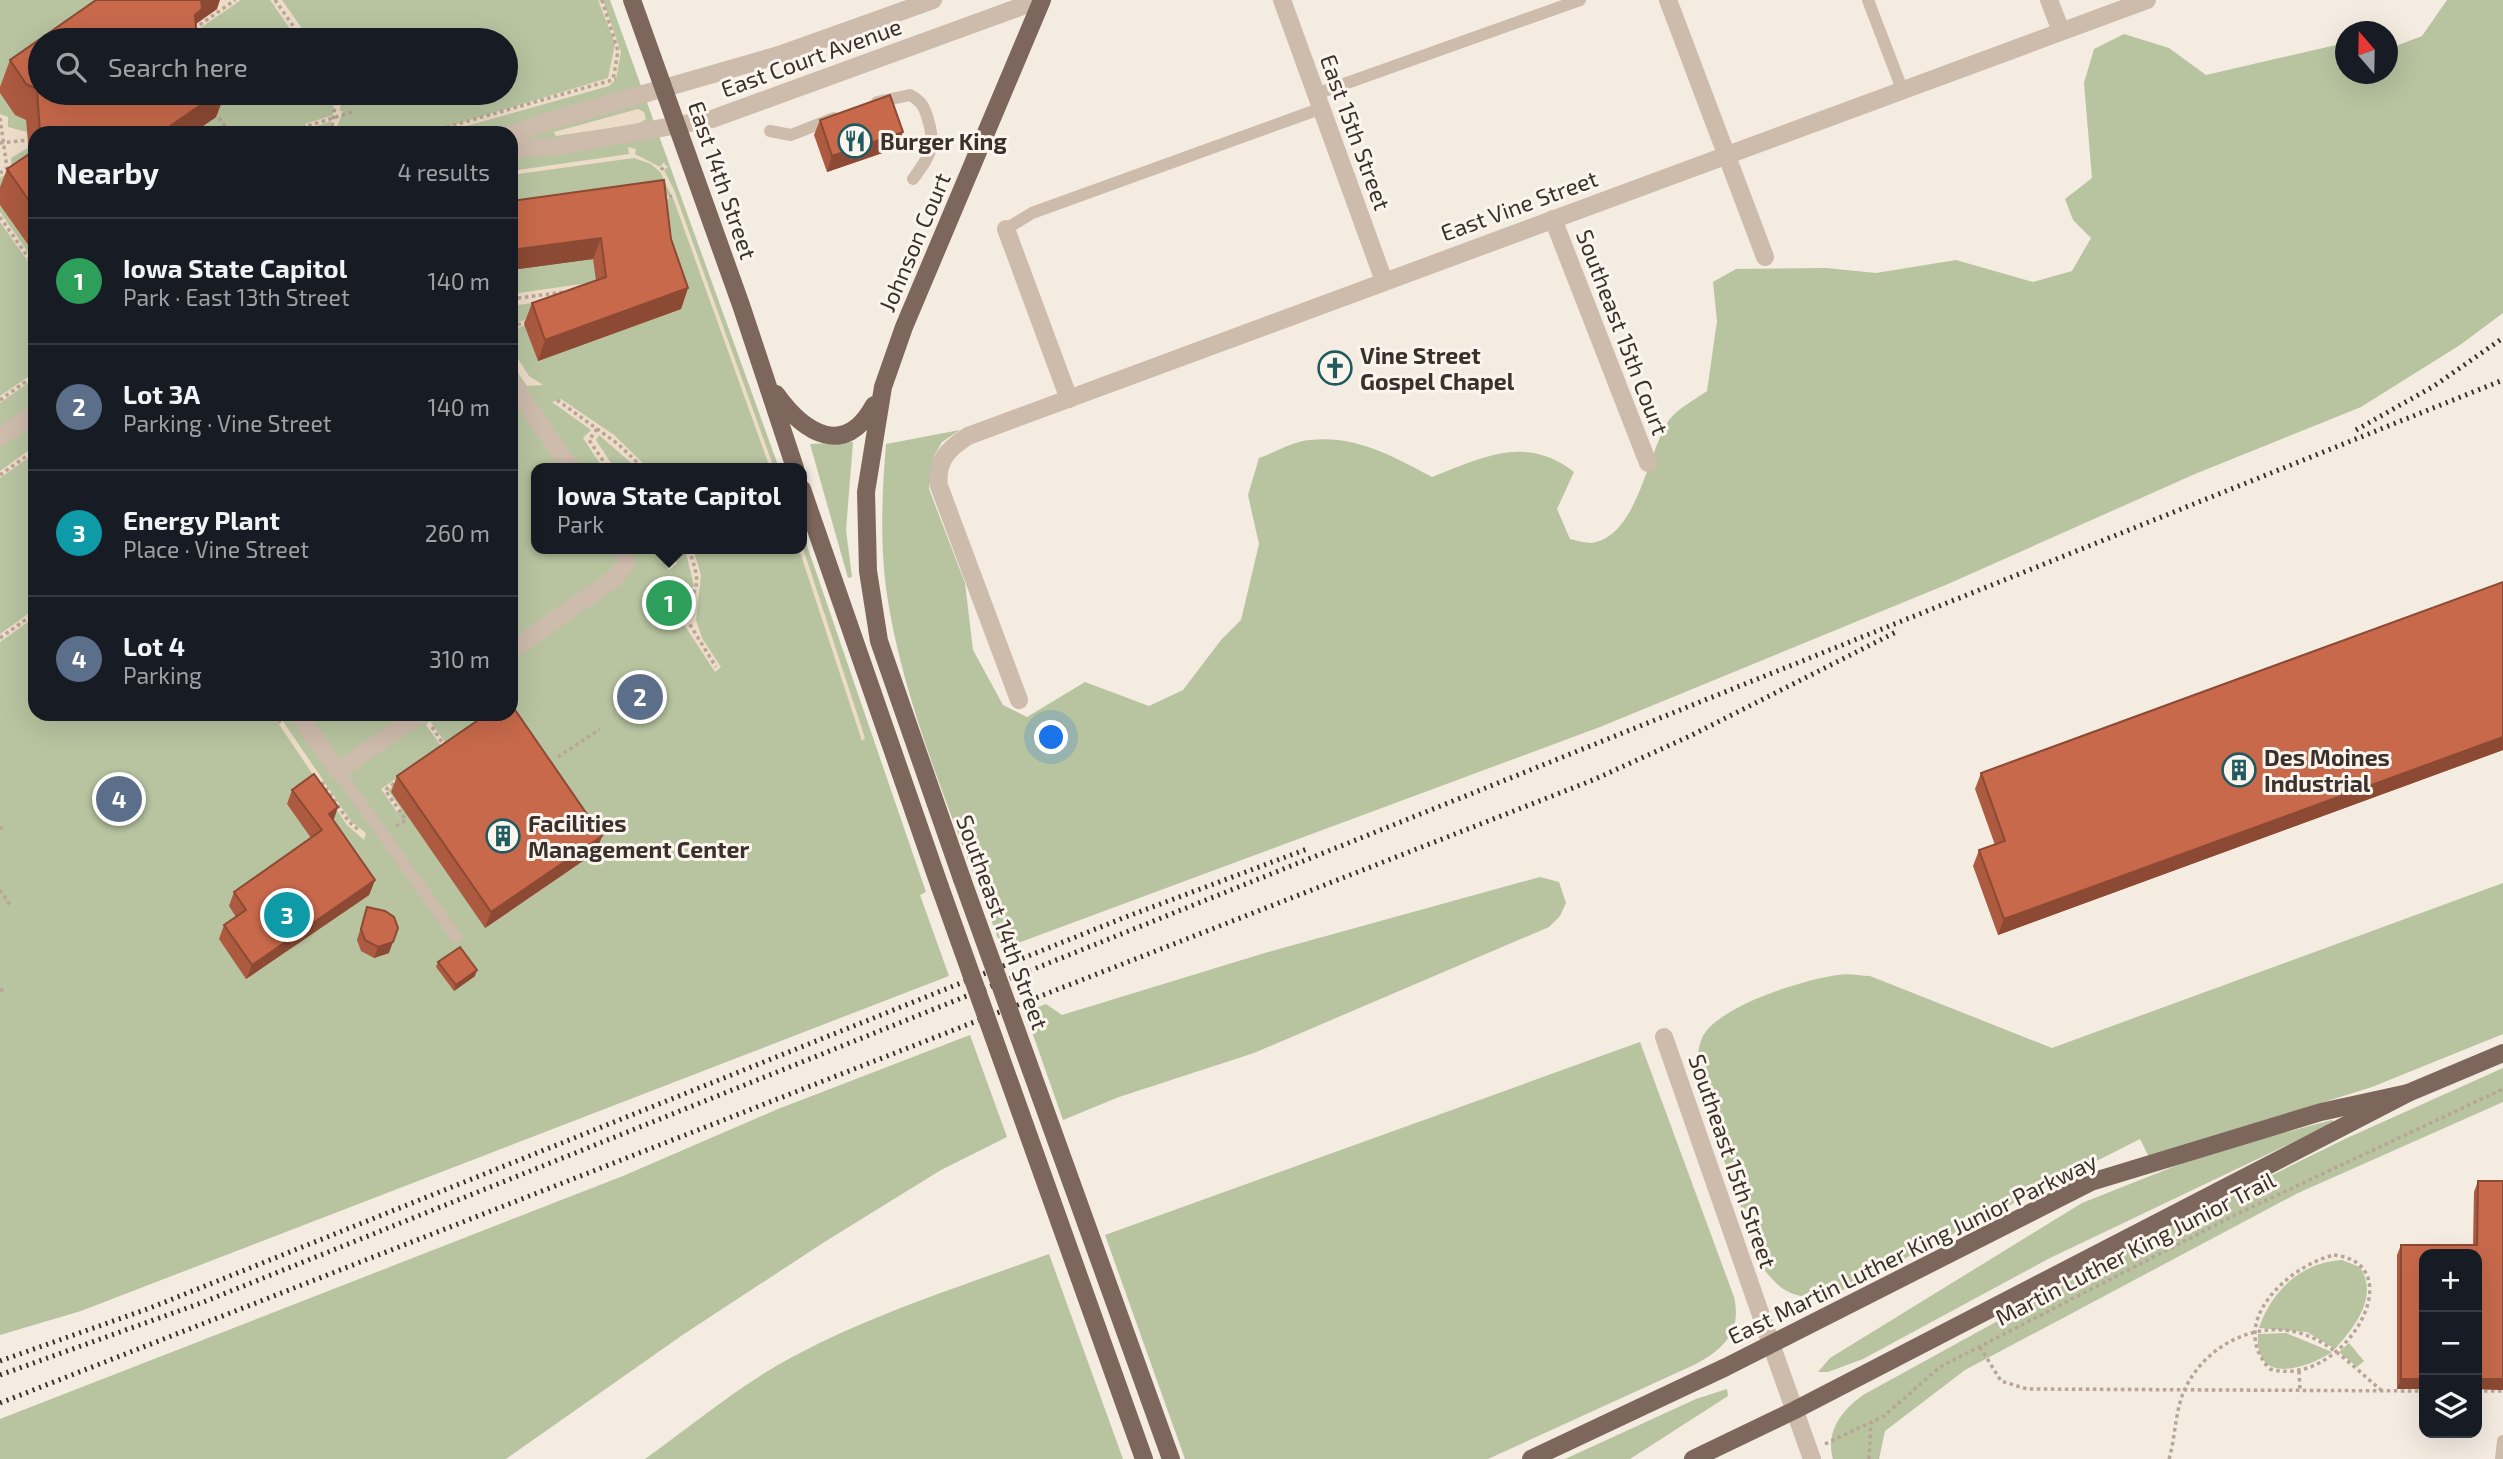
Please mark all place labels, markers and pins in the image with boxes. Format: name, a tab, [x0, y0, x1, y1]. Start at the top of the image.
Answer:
restaurant icon: Burger King	[836, 122, 874, 160]
place label: Burger King	[880, 127, 1007, 155]
place label: Vine Street Gospel Chapel	[1360, 341, 1515, 395]
church icon: Vine Street Gospel Chapel	[1316, 349, 1354, 387]
pin: 1	[646, 577, 692, 629]
pin: 2	[617, 671, 663, 723]
place label: Des Moines Industrial	[2264, 743, 2390, 797]
building icon: Des Moines Industrial	[2220, 751, 2258, 789]
pin: 4	[96, 773, 142, 825]
place label: Facilities Management Center	[528, 809, 749, 863]
building icon: Facilities Management Center	[484, 817, 522, 855]
pin: 3	[264, 889, 310, 941]

